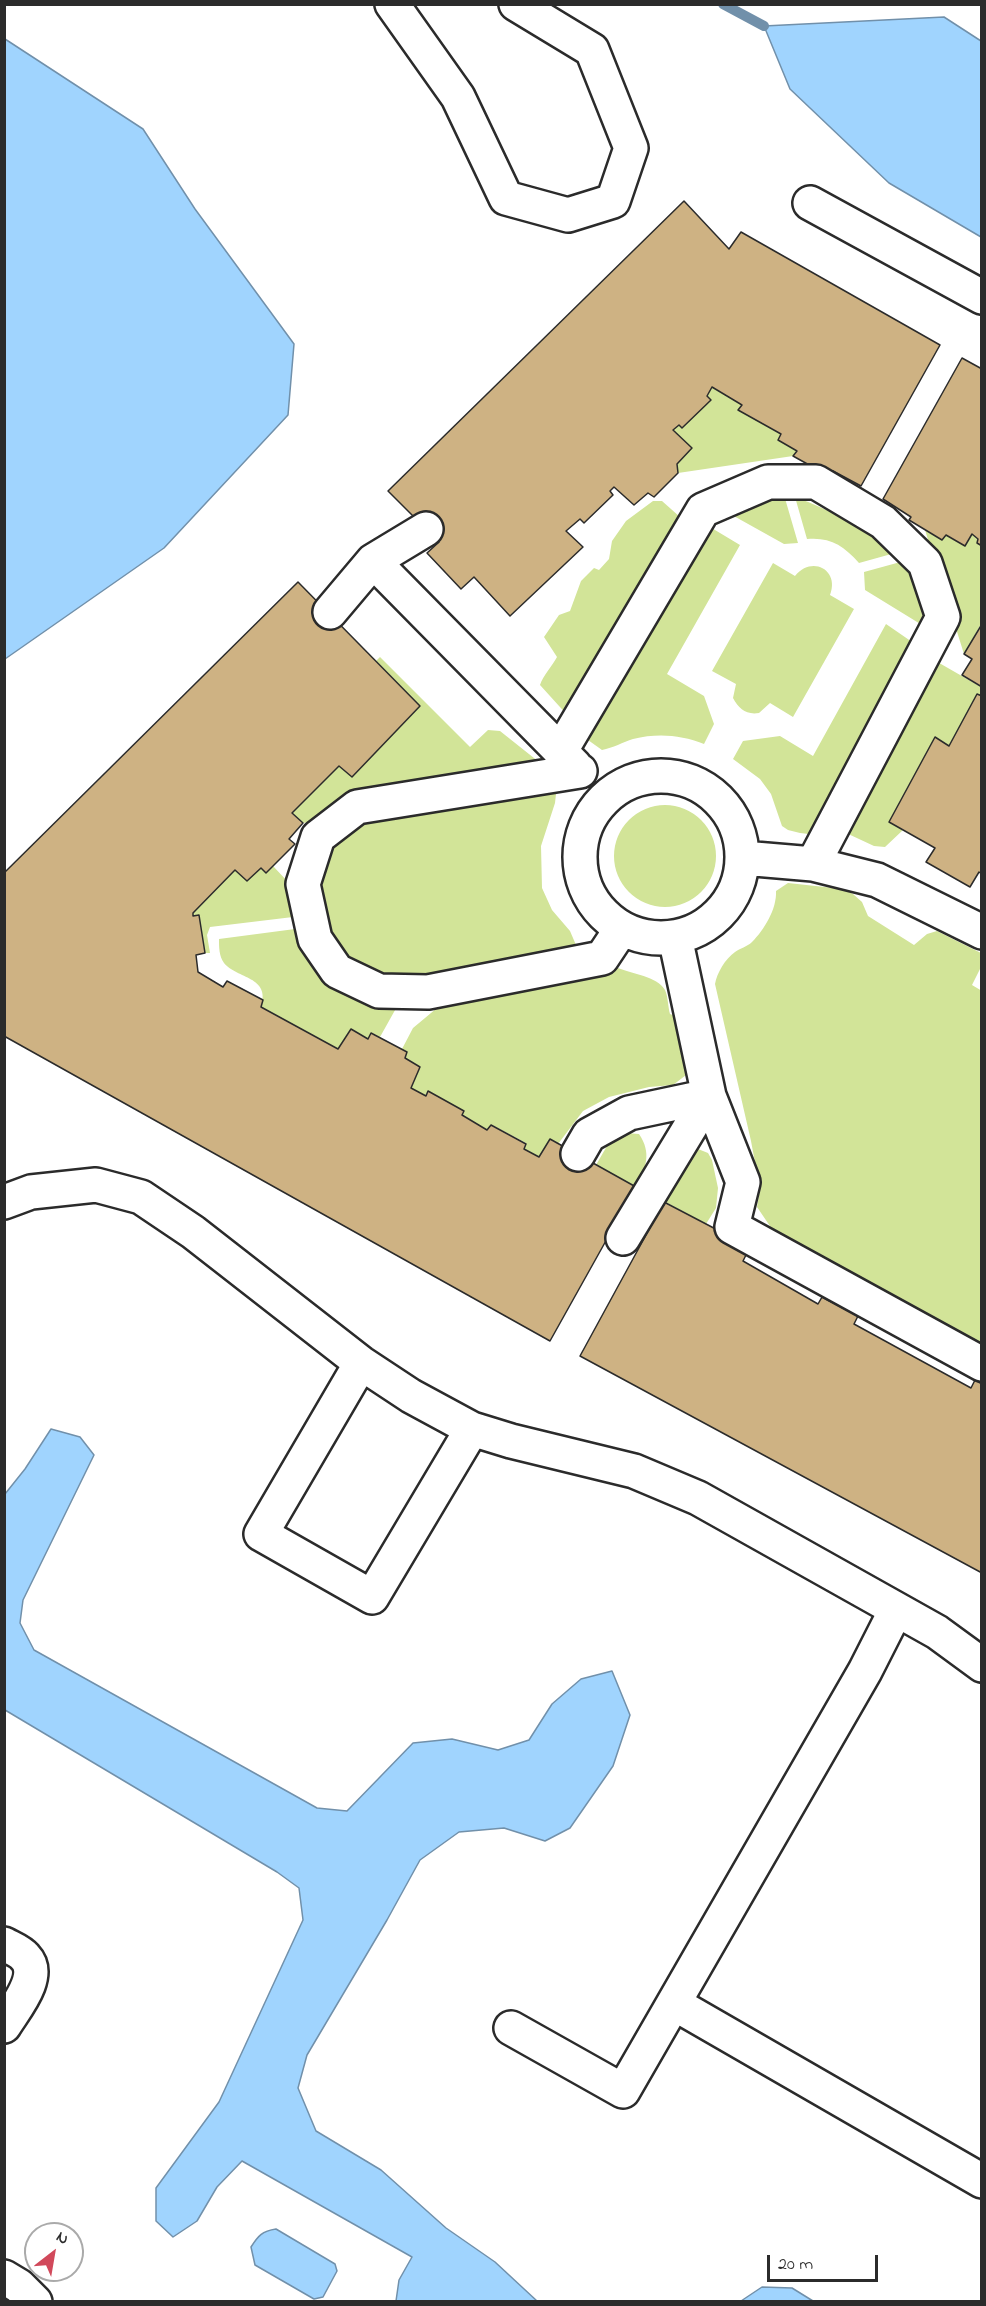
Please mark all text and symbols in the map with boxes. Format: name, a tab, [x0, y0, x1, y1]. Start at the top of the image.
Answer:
north arrow	[24, 2222, 84, 2282]
text: N	[51, 2225, 73, 2251]
scale bar	[770, 2243, 881, 2281]
text: 20 m	[778, 2252, 813, 2278]

